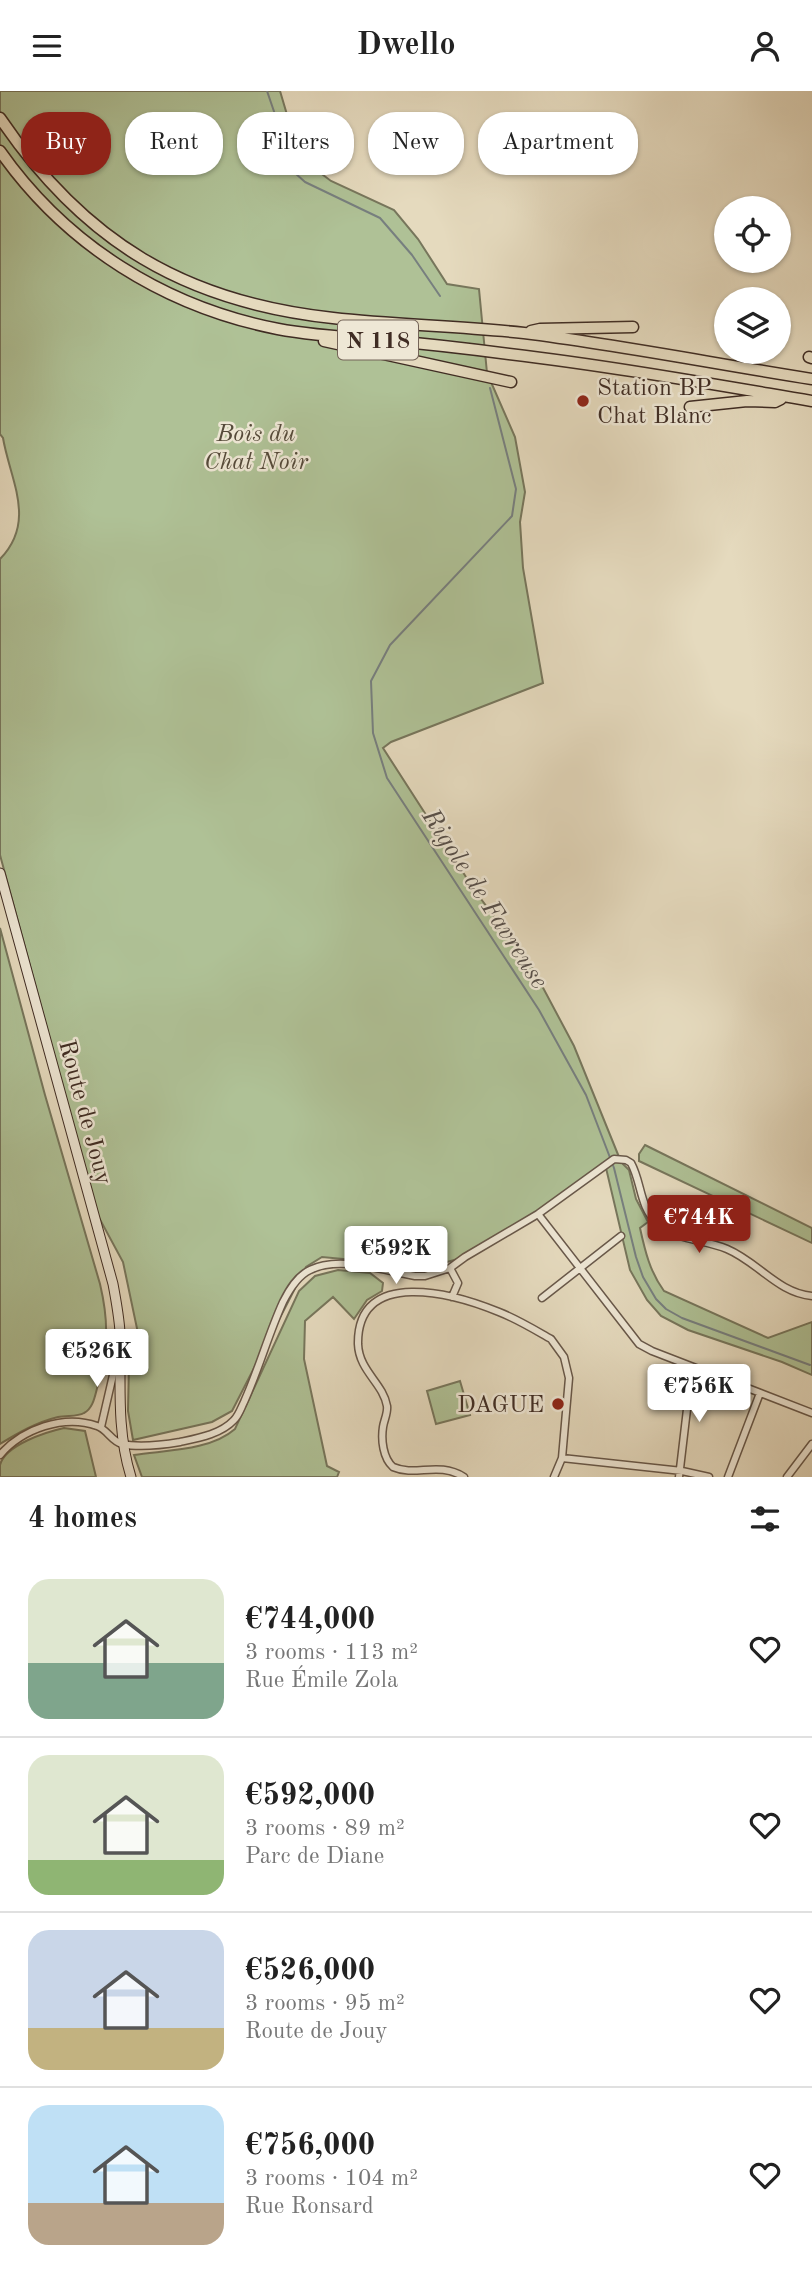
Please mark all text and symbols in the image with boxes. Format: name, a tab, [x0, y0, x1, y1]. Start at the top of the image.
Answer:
icon: menu	[28, 27, 66, 65]
icon: person	[746, 27, 784, 65]
text: Dwello	[356, 30, 456, 62]
chip: Buy	[21, 112, 111, 175]
chip: Rent	[125, 112, 223, 175]
chip: Filters	[237, 112, 354, 175]
chip: New	[368, 112, 464, 175]
chip: Apartment	[478, 112, 638, 175]
map controls	[714, 196, 791, 364]
button: locate	[714, 196, 791, 273]
button: layers	[714, 287, 791, 364]
road number: N 118	[338, 321, 418, 359]
place label: Station BP Chat Blanc	[597, 377, 711, 429]
marker: Station BP Chat Blanc	[575, 393, 591, 409]
park label: Bois du Chat Noir	[204, 423, 309, 475]
water label: Rigole de Favreuse	[416, 804, 552, 994]
street label: Route de Jouy	[53, 1038, 115, 1188]
pin: €744K	[650, 1195, 748, 1255]
text: €744K	[663, 1206, 735, 1229]
pin: €592K	[347, 1227, 445, 1286]
text: €592K	[360, 1237, 432, 1260]
pin: €526K	[48, 1329, 146, 1389]
text: €526K	[61, 1340, 133, 1363]
pin: €756K	[650, 1365, 748, 1424]
text: €756K	[663, 1375, 735, 1398]
place label: DAGUE	[457, 1394, 544, 1418]
marker: DAGUE	[550, 1396, 566, 1412]
icon: filters	[746, 1500, 784, 1538]
text: 4 homes	[28, 1504, 137, 1534]
text: €744,000	[245, 1605, 375, 1635]
icon: home	[84, 1607, 168, 1691]
icon: heart	[746, 1630, 784, 1668]
text: 3 rooms · 113 m²	[245, 1641, 418, 1664]
text: Rue Émile Zola	[245, 1669, 398, 1692]
text: €592,000	[245, 1781, 375, 1811]
icon: home	[84, 1783, 168, 1867]
icon: heart	[746, 1806, 784, 1844]
text: 3 rooms · 89 m²	[245, 1817, 405, 1840]
text: Parc de Diane	[245, 1845, 384, 1868]
text: €526,000	[245, 1956, 375, 1986]
icon: home	[84, 1958, 168, 2042]
icon: heart	[746, 1981, 784, 2019]
text: 3 rooms · 95 m²	[245, 1992, 405, 2015]
text: Route de Jouy	[245, 2020, 388, 2043]
text: €756,000	[245, 2131, 375, 2161]
icon: home	[84, 2133, 168, 2217]
icon: heart	[746, 2156, 784, 2194]
text: 3 rooms · 104 m²	[245, 2167, 418, 2190]
text: Rue Ronsard	[245, 2195, 374, 2218]

